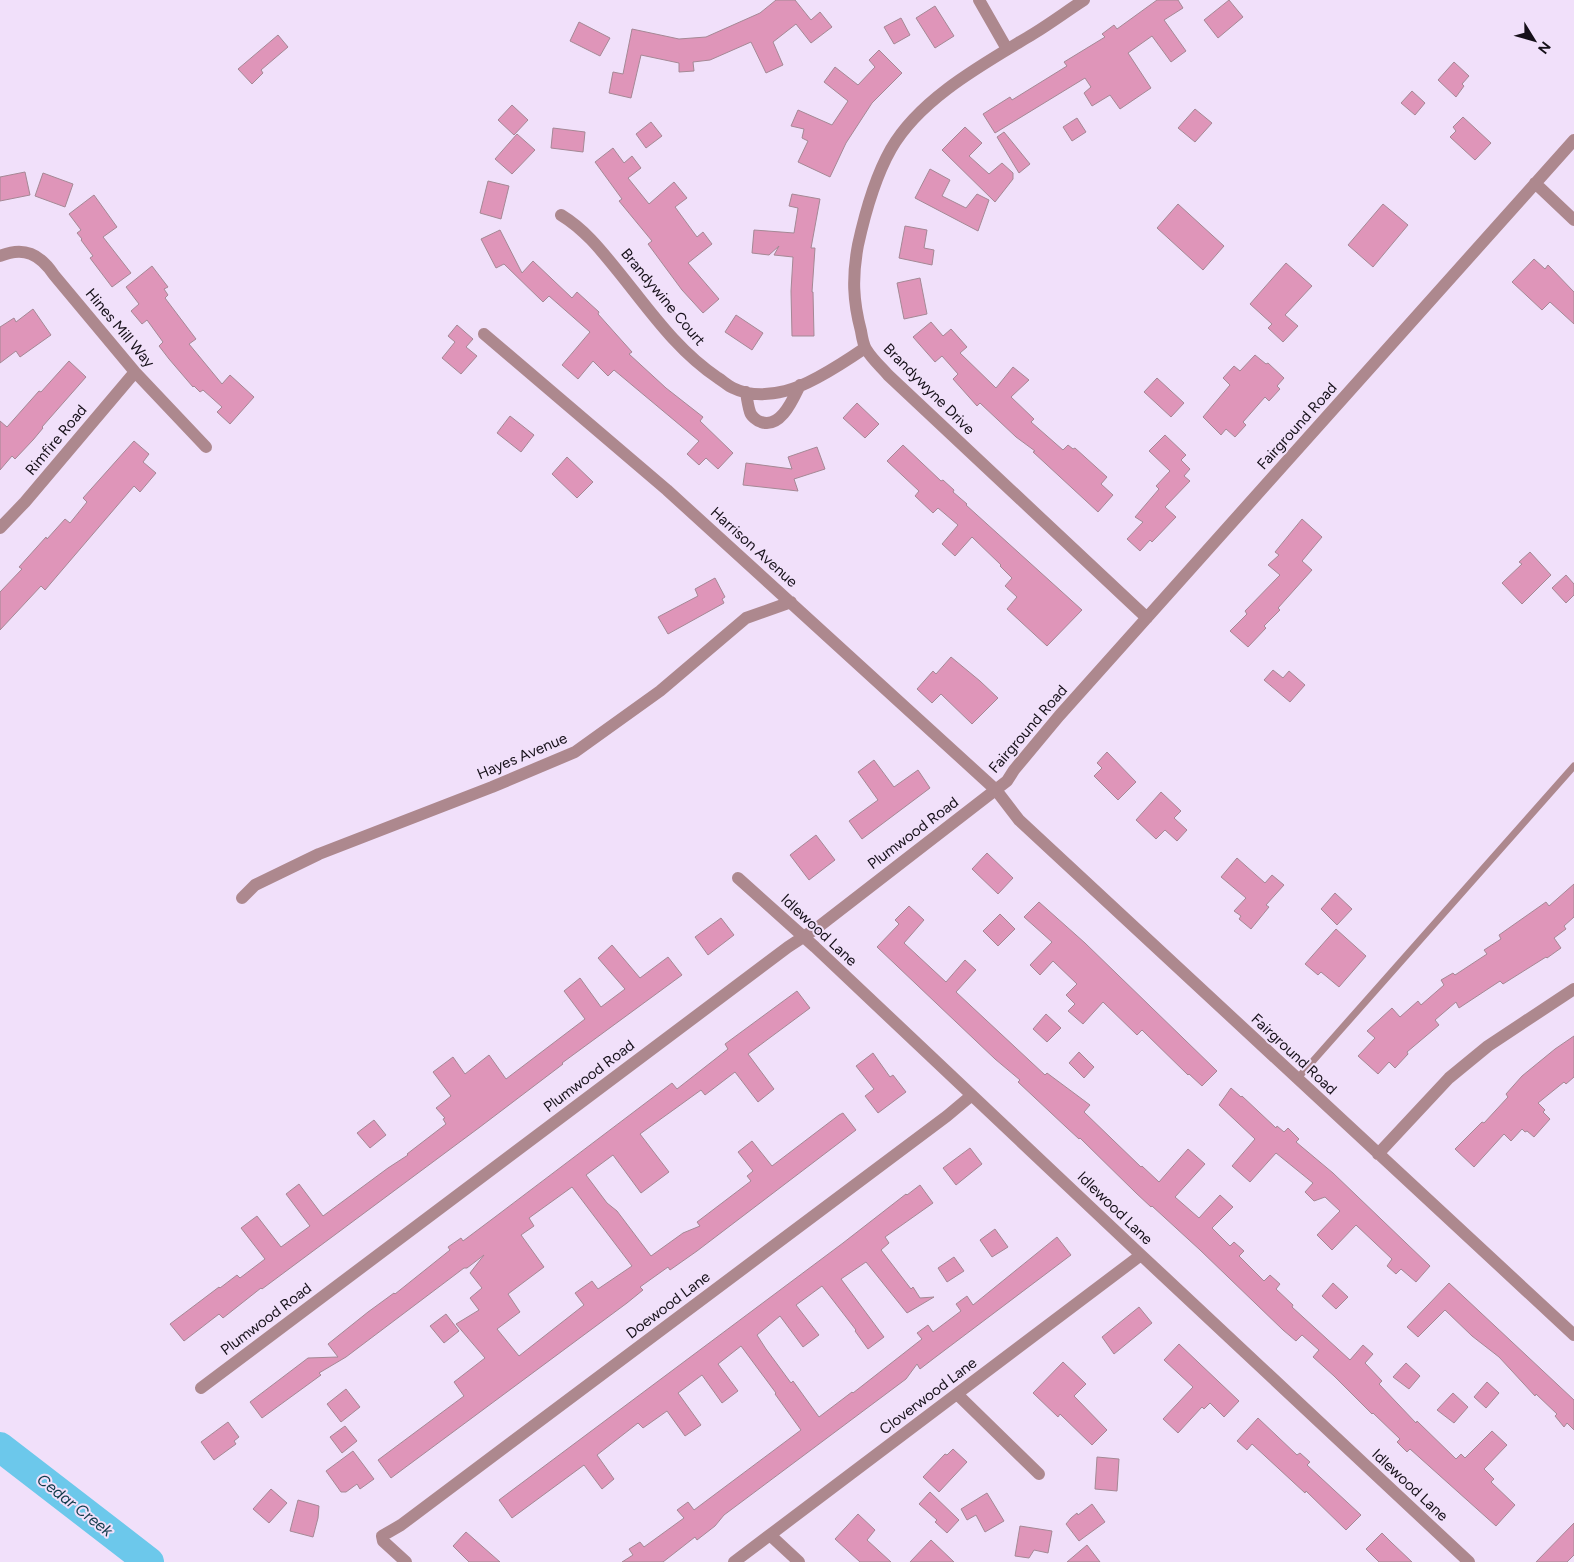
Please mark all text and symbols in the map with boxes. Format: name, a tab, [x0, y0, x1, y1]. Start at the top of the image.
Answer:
north arrow	[1509, 15, 1559, 65]
text: N	[1534, 38, 1554, 57]
street label: Brandywine Court	[617, 245, 709, 349]
street label: Hines Mill Way	[82, 285, 158, 371]
street label: Brandywyne Drive	[880, 340, 978, 438]
street label: Fairground Road	[1253, 379, 1341, 473]
street label: Rimfire Road	[21, 401, 91, 479]
street label: Harrison Avenue	[707, 503, 801, 591]
street label: Fairground Road	[985, 681, 1071, 777]
street label: Hayes Avenue	[474, 729, 570, 783]
street label: Plumwood Road	[864, 793, 962, 873]
street label: Idlewood Lane	[777, 890, 861, 970]
street label: Fairground Road	[1247, 1010, 1341, 1098]
street label: Plumwood Road	[540, 1036, 638, 1116]
street label: Idlewood Lane	[1074, 1168, 1156, 1248]
street label: Doewood Lane	[622, 1268, 714, 1342]
street label: Plumwood Road	[217, 1279, 315, 1359]
street label: Cloverwood Lane	[876, 1354, 980, 1438]
street label: Idlewood Lane	[1368, 1445, 1452, 1525]
water label: Cedar Creek	[33, 1470, 118, 1541]

